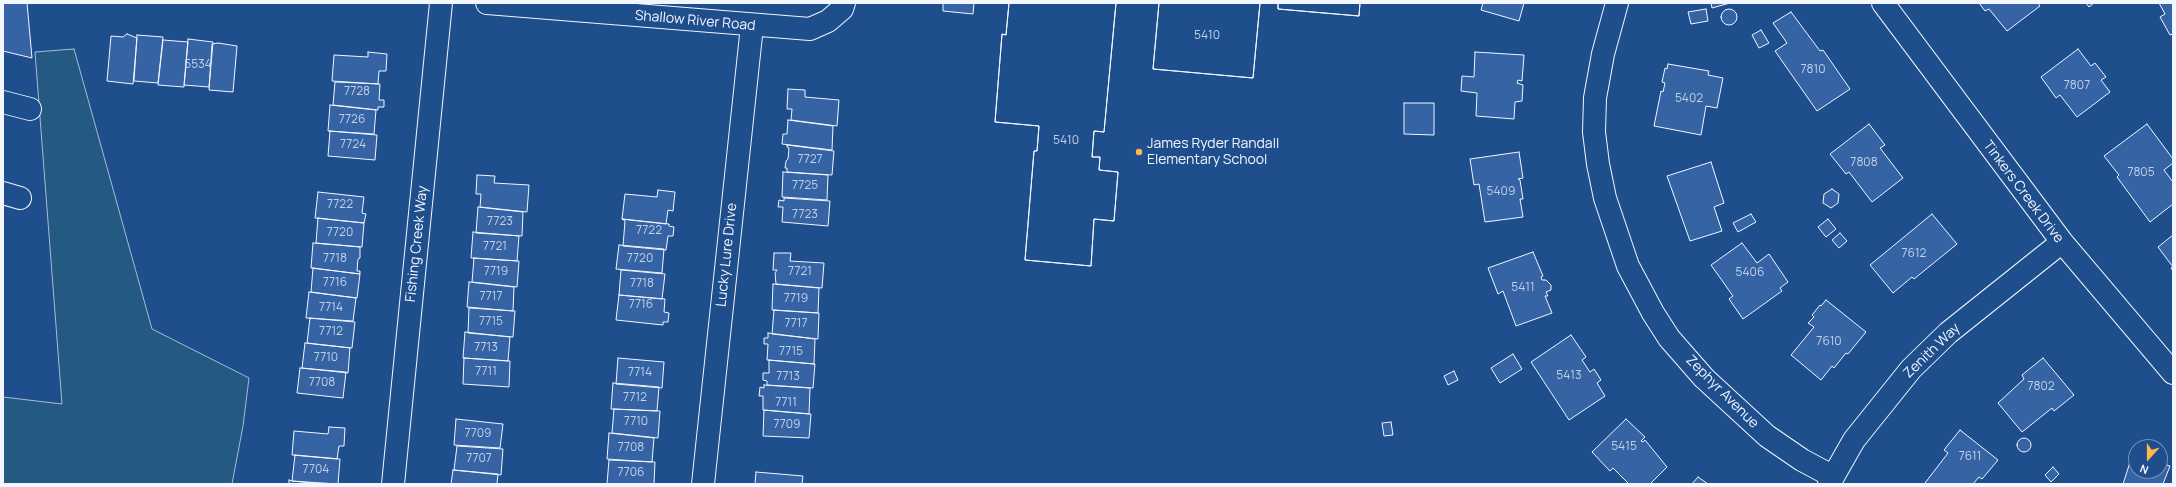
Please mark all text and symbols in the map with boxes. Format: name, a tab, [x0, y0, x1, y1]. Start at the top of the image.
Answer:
street label: Shallow River Road	[634, 7, 756, 35]
house number: 5410	[1194, 29, 1220, 43]
house number: 5534	[184, 58, 212, 72]
house number: 7810	[1801, 63, 1825, 77]
house number: 7807	[2064, 79, 2090, 93]
house number: 7728	[344, 85, 370, 99]
house number: 5402	[1675, 92, 1703, 106]
house number: 7726	[339, 113, 365, 127]
house number: 5410	[1053, 134, 1079, 148]
place label: James Ryder Randall Elementary School	[1147, 136, 1279, 168]
house number: 7724	[340, 138, 366, 152]
street label: Tinkers Creek Drive	[1979, 138, 2067, 246]
marker: James Ryder Randall Elementary School	[1134, 147, 1144, 157]
house number: 7727	[797, 153, 823, 167]
house number: 7808	[1850, 156, 1878, 170]
house number: 7805	[2127, 166, 2155, 180]
house number: 7725	[792, 179, 818, 193]
street label: Fishing Creek Way	[403, 185, 431, 303]
house number: 5409	[1487, 185, 1515, 199]
house number: 7722	[327, 198, 353, 212]
street label: Lucky Lure Drive	[713, 202, 741, 308]
house number: 7723	[792, 208, 818, 222]
house number: 7723	[487, 215, 513, 229]
house number: 7722	[636, 224, 662, 238]
house number: 7720	[327, 226, 353, 240]
house number: 7721	[483, 240, 507, 254]
house number: 7612	[1902, 247, 1926, 261]
house number: 7718	[323, 252, 347, 266]
house number: 7720	[627, 252, 653, 266]
house number: 7719	[484, 265, 508, 279]
house number: 7721	[788, 265, 812, 279]
house number: 5406	[1736, 266, 1764, 280]
house number: 7716	[323, 276, 347, 290]
house number: 7718	[630, 277, 654, 291]
house number: 5411	[1511, 281, 1535, 295]
house number: 7717	[479, 290, 503, 304]
house number: 7719	[784, 292, 808, 306]
house number: 7716	[629, 298, 653, 312]
house number: 7714	[319, 301, 343, 315]
house number: 7715	[479, 315, 503, 329]
house number: 7717	[784, 317, 808, 331]
street label: Zenith Way	[1900, 320, 1964, 382]
house number: 7712	[319, 325, 343, 339]
house number: 7610	[1816, 335, 1842, 349]
house number: 7713	[474, 341, 498, 355]
house number: 7715	[779, 345, 803, 359]
house number: 7710	[314, 351, 338, 365]
street label: Zephyr Avenue	[1682, 352, 1762, 432]
house number: 7711	[475, 365, 497, 379]
house number: 7714	[628, 366, 652, 380]
house number: 5413	[1556, 369, 1582, 383]
house number: 7713	[776, 370, 800, 384]
house number: 7708	[309, 376, 335, 390]
house number: 7802	[2027, 380, 2055, 394]
house number: 7712	[623, 391, 647, 405]
house number: 7711	[775, 396, 797, 410]
house number: 7710	[624, 415, 648, 429]
house number: 7709	[773, 418, 801, 432]
house number: 7709	[464, 427, 492, 441]
north arrow	[2128, 439, 2168, 479]
house number: 5415	[1611, 440, 1637, 454]
house number: 7708	[618, 441, 644, 455]
house number: 7611	[1959, 450, 1981, 464]
house number: 7707	[466, 452, 492, 466]
text: N	[2138, 461, 2150, 478]
house number: 7704	[303, 463, 329, 477]
house number: 7706	[617, 466, 645, 480]

